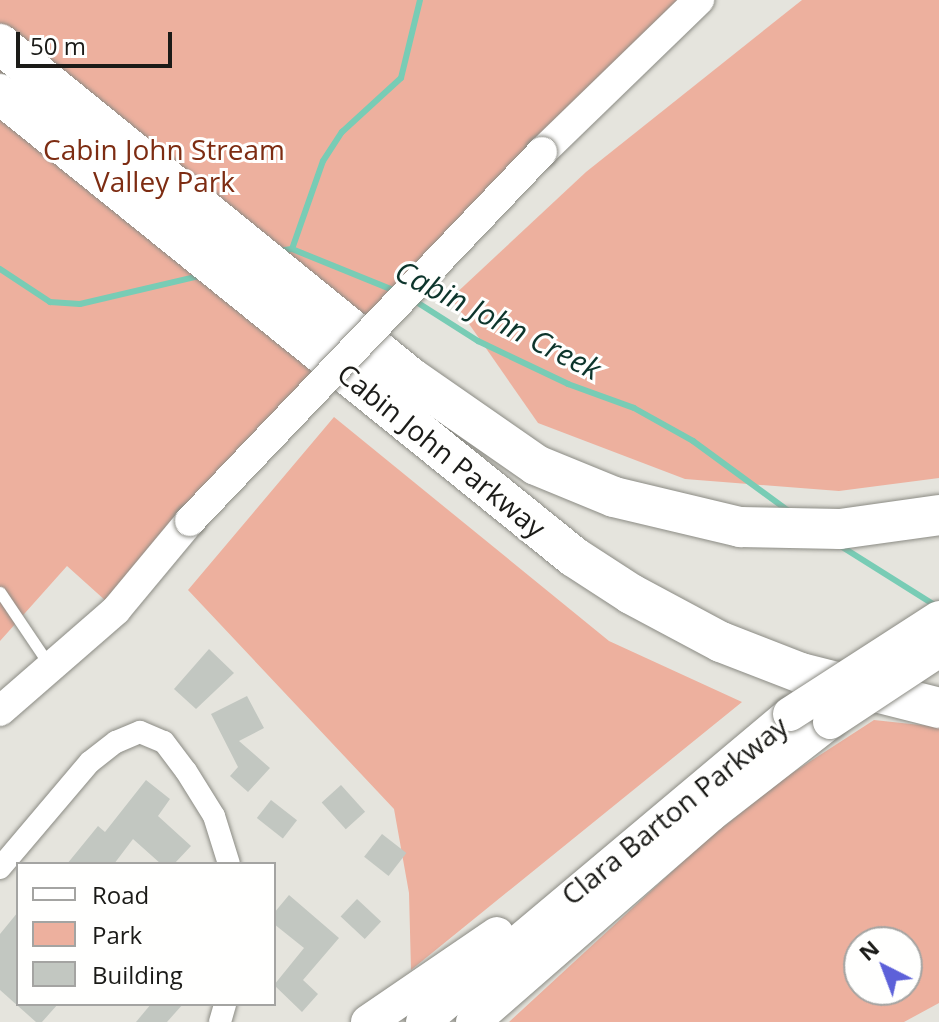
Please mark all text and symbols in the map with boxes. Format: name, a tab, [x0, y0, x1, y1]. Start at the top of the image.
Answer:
scale bar	[20, 16, 176, 66]
text: 50 m	[30, 29, 86, 62]
park label: Cabin John Stream Valley Park	[43, 132, 285, 198]
water label: Cabin John Creek	[389, 253, 607, 387]
street label: Cabin John Parkway	[331, 356, 553, 544]
street label: Clara Barton Parkway	[554, 709, 794, 911]
legend	[16, 862, 276, 1006]
text: Road	[92, 878, 149, 911]
text: Park	[92, 918, 142, 951]
north arrow	[843, 926, 923, 1006]
text: N	[852, 933, 885, 967]
text: Building	[92, 958, 183, 991]

